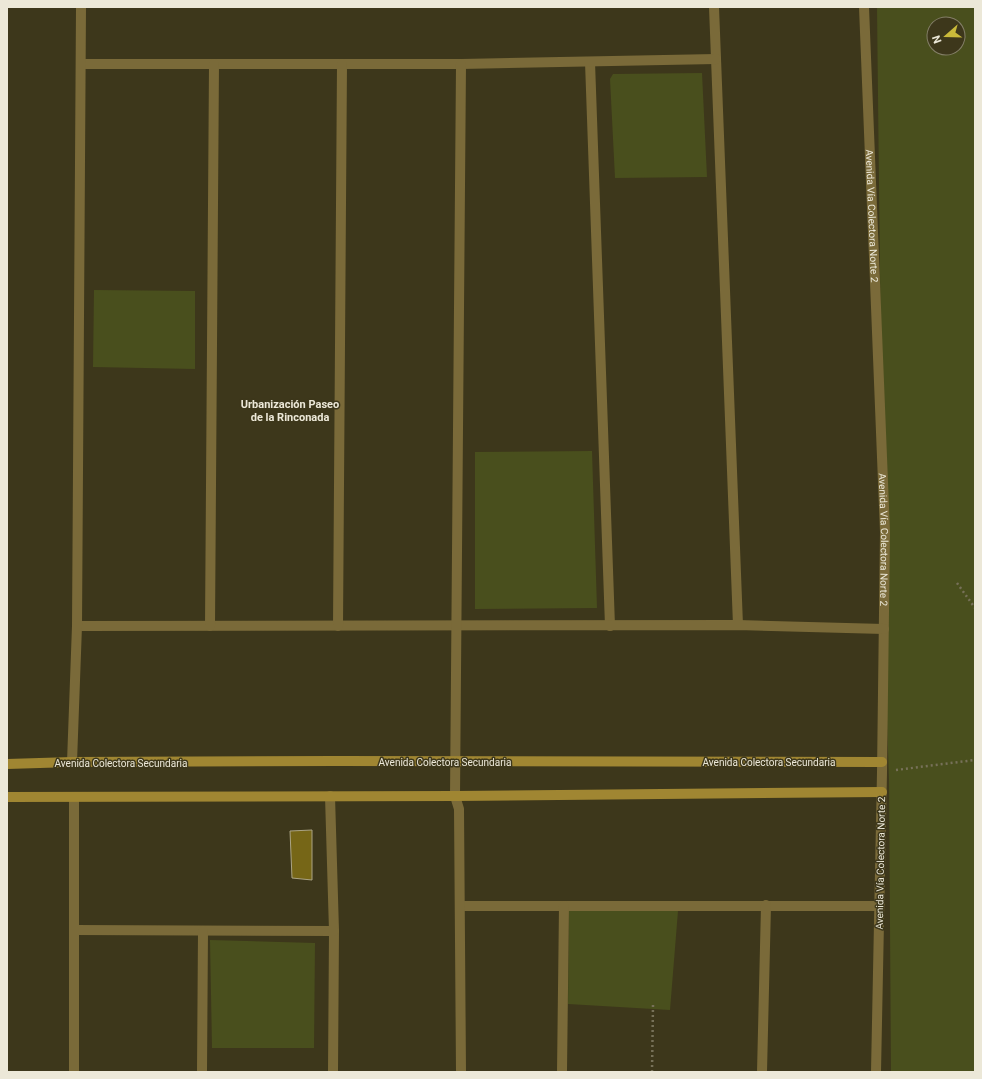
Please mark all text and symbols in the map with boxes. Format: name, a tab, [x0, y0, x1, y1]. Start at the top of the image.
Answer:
north arrow	[926, 16, 966, 56]
text: N	[930, 33, 945, 45]
street label: Avenida Vía Colectora Norte 2	[864, 149, 880, 283]
district label: Urbanización Paseo de la Rinconada	[241, 398, 339, 424]
street label: Avenida Vía Colectora Norte 2	[877, 473, 890, 607]
street label: Avenida Colectora Secundaria	[379, 757, 511, 768]
street label: Avenida Colectora Secundaria	[703, 757, 835, 768]
street label: Avenida Colectora Secundaria	[55, 758, 187, 769]
street label: Avenida Vía Colectora Norte 2	[874, 796, 887, 930]

